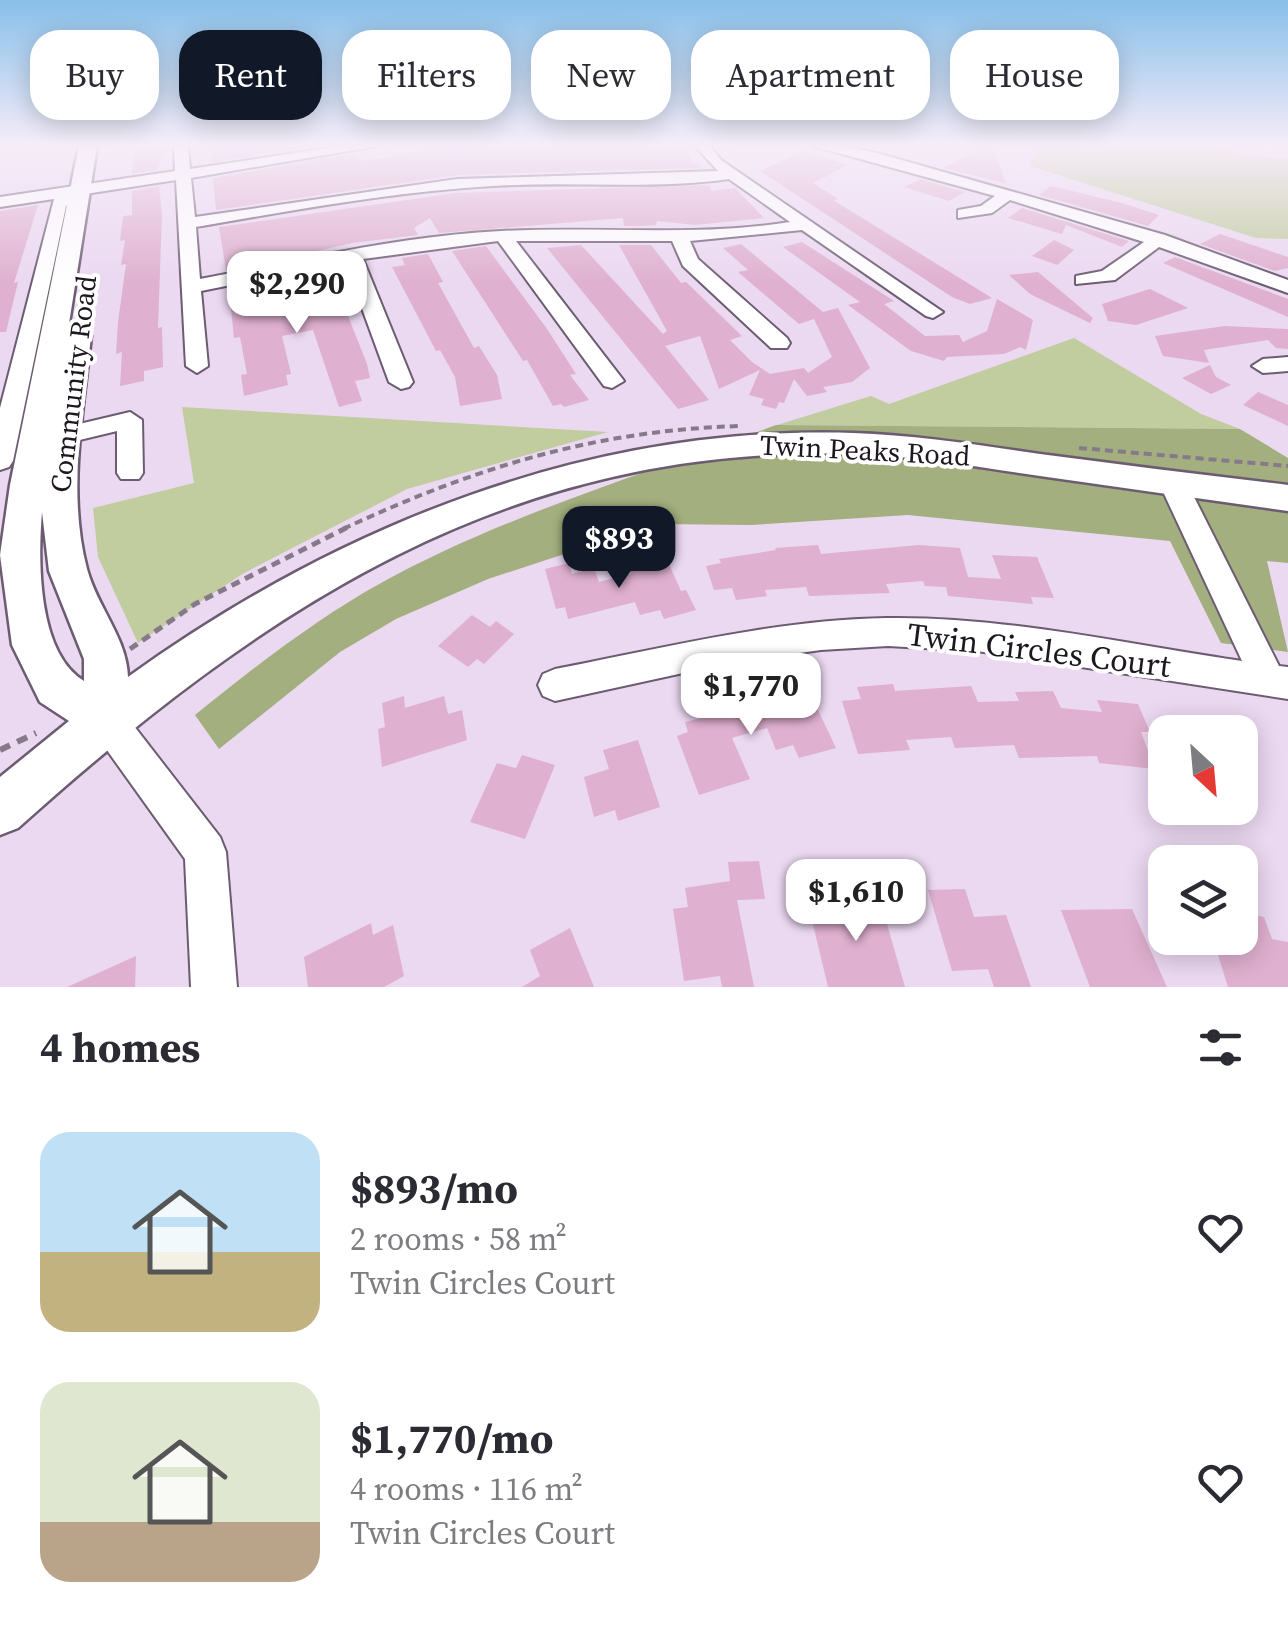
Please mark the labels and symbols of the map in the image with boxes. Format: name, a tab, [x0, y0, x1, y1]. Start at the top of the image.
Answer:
pin: $2,290	[216, 251, 378, 336]
street label: Community Road	[41, 273, 105, 495]
street label: Twin Peaks Road	[759, 426, 971, 474]
pin: $893	[560, 506, 678, 591]
street label: Twin Circles Court	[905, 612, 1174, 688]
pin: $1,770	[670, 653, 832, 738]
north arrow	[1148, 715, 1258, 825]
pin: $1,610	[775, 859, 937, 944]

